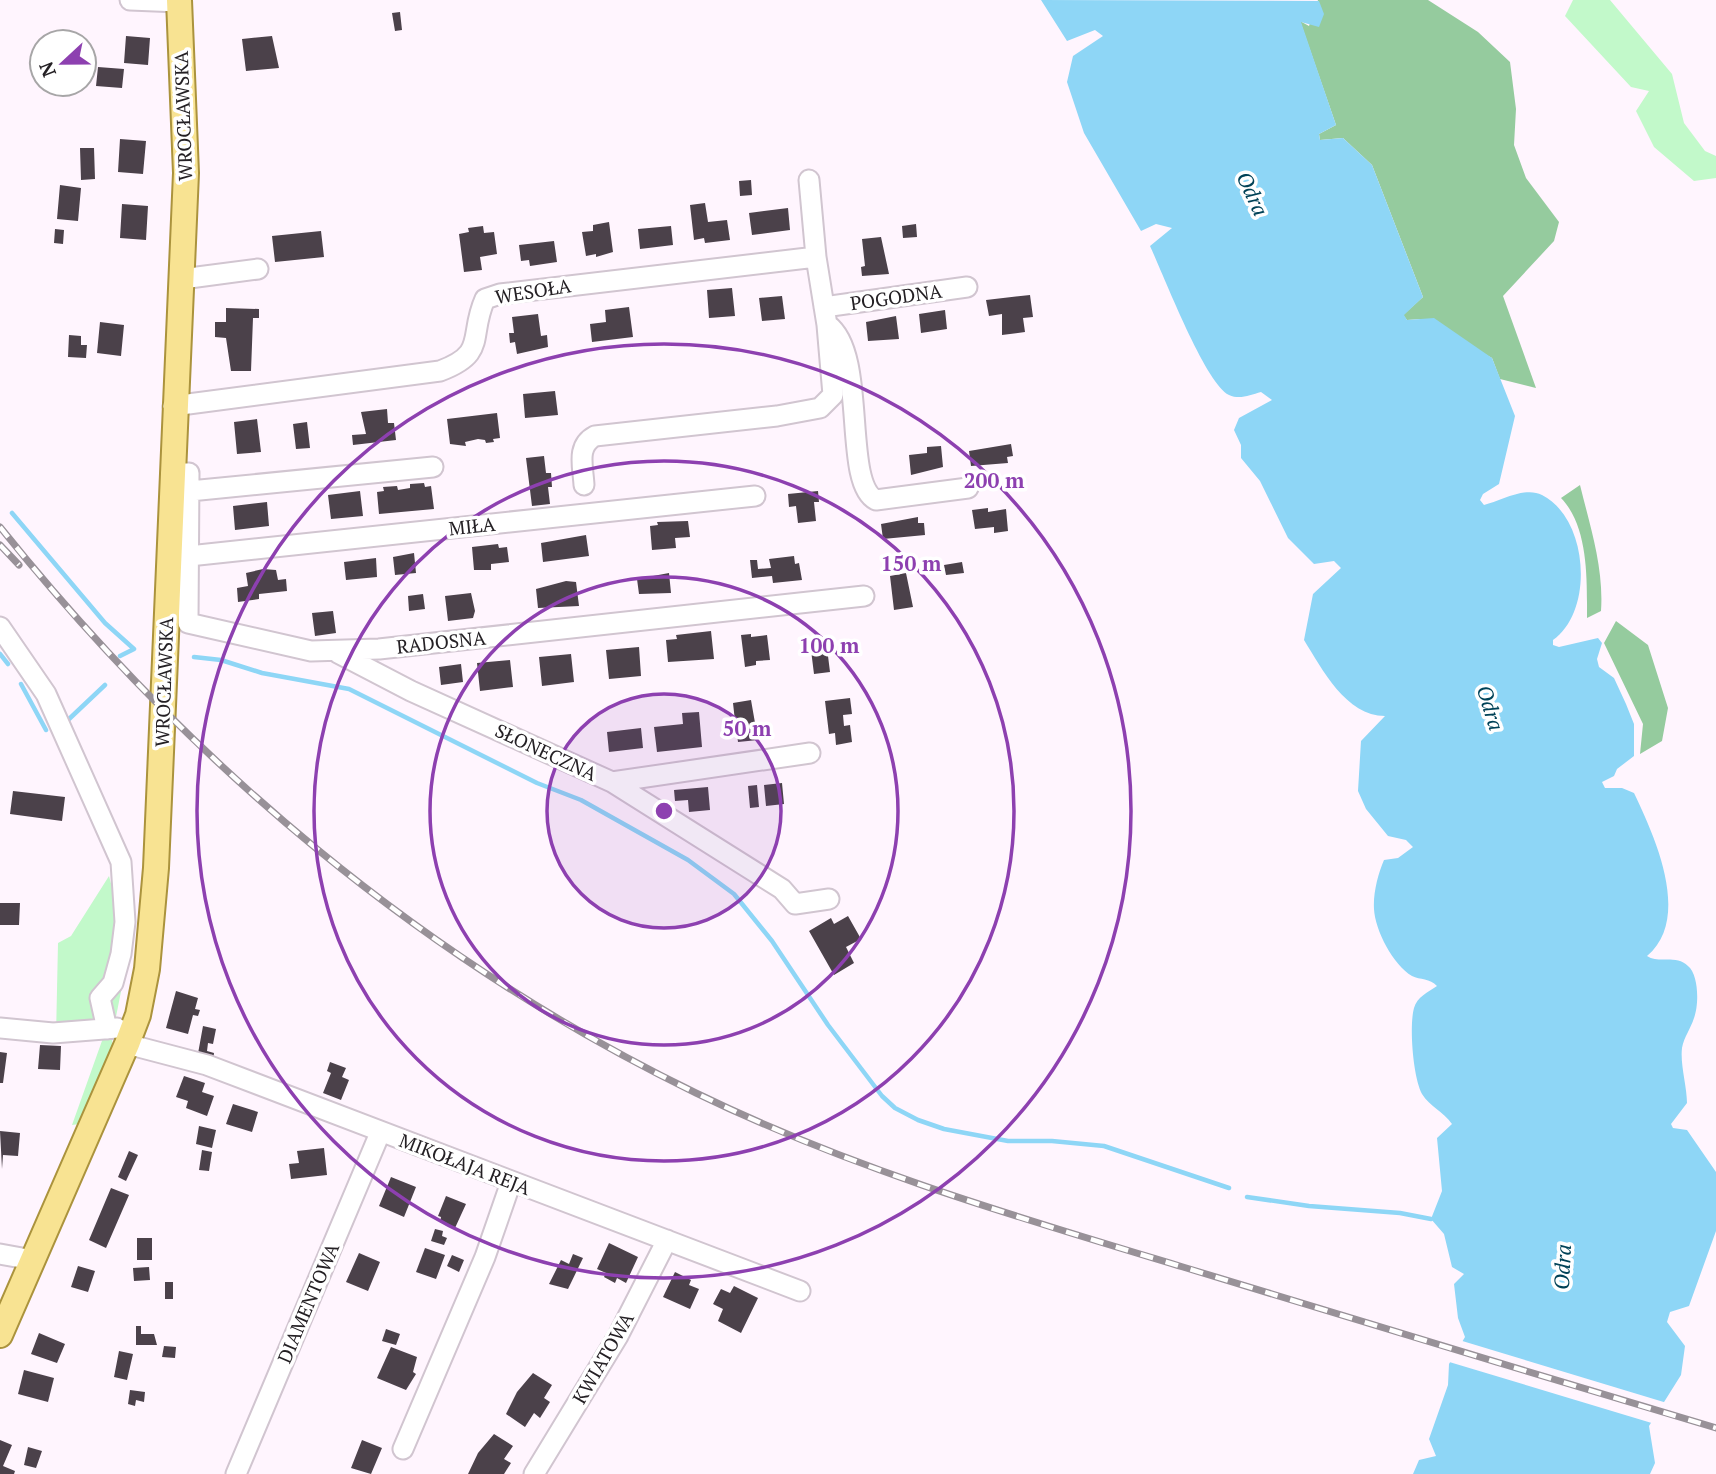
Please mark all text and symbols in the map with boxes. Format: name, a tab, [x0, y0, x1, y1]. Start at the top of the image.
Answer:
north arrow	[28, 28, 98, 98]
street label: WROCŁAWSKA	[168, 51, 197, 181]
text: N	[32, 58, 61, 81]
water label: Odra	[1231, 167, 1275, 220]
street label: WESOŁA	[493, 272, 573, 309]
street label: POGODNA	[848, 278, 944, 315]
text: 200 m	[964, 466, 1025, 494]
street label: MIŁA	[447, 511, 496, 540]
text: 150 m	[881, 549, 942, 577]
street label: WROCŁAWSKA	[149, 617, 178, 747]
street label: RADOSNA	[395, 624, 487, 659]
text: 100 m	[799, 631, 860, 659]
water label: Odra	[1471, 682, 1511, 734]
text: 50 m	[723, 714, 772, 742]
street label: SŁONECZNA	[491, 717, 601, 786]
centre of rings	[652, 799, 676, 823]
street label: MIKOŁAJA REJA	[396, 1127, 534, 1200]
street label: DIAMENTOWA	[271, 1239, 344, 1367]
water label: Odra	[1547, 1243, 1577, 1291]
street label: KWIATOWA	[566, 1307, 639, 1408]

